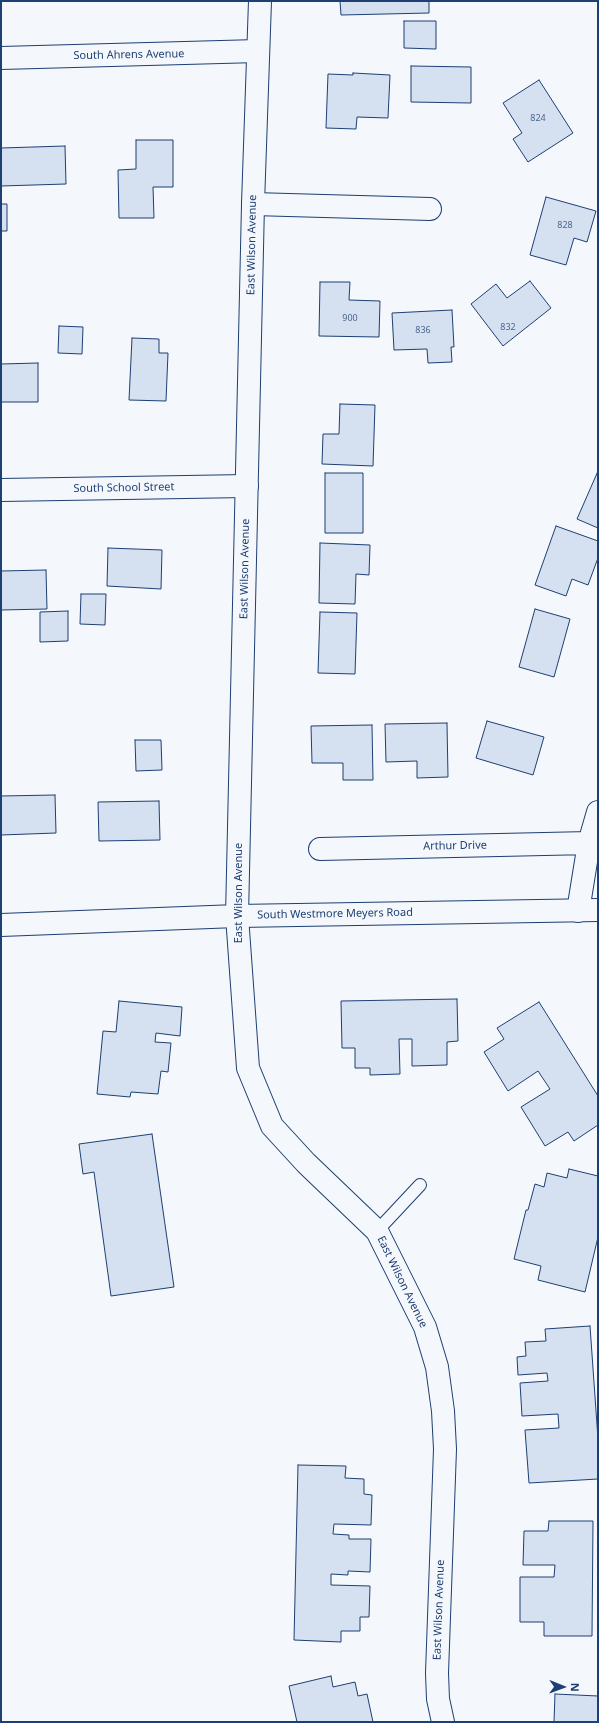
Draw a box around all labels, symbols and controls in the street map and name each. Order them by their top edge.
street label: South Ahrens Avenue [73,47,185,63]
house number: 824 [530,113,546,123]
street label: East Wilson Avenue [245,195,259,295]
house number: 828 [557,220,573,230]
house number: 900 [342,313,358,323]
house number: 832 [500,322,516,332]
house number: 836 [415,325,431,335]
street label: South School Street [73,481,175,495]
street label: East Wilson Avenue [238,519,252,619]
street label: Arthur Drive [423,839,487,853]
street label: East Wilson Avenue [232,843,246,943]
street label: South Westmore Meyers Road [257,906,413,922]
street label: East Wilson Avenue [374,1234,430,1330]
street label: East Wilson Avenue [431,1560,447,1660]
north arrow [543,1667,583,1707]
text: N [568,1683,583,1692]

